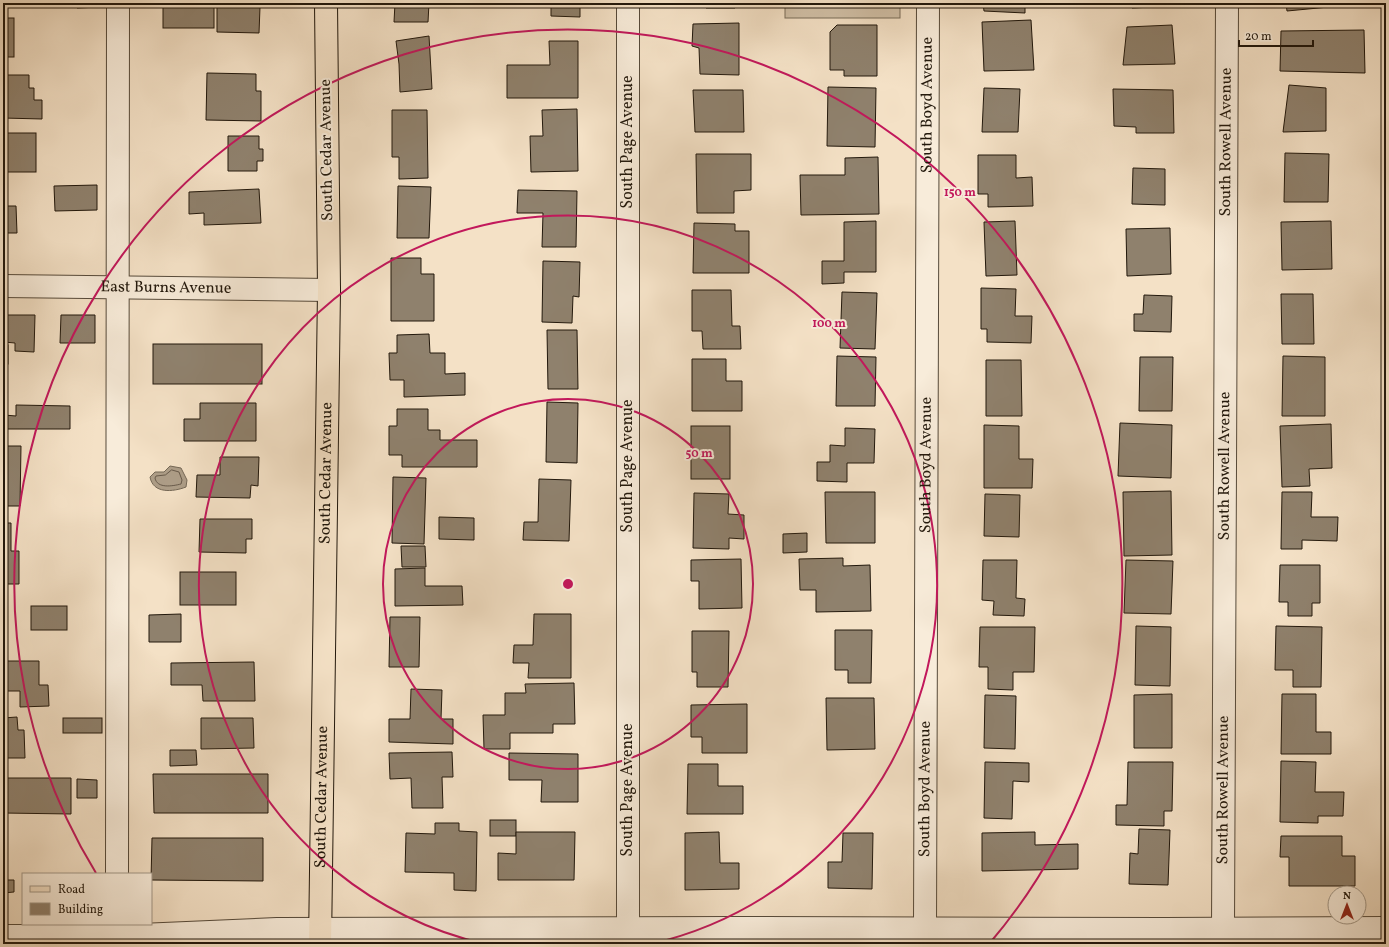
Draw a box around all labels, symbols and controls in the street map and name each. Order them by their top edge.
scale bar [1239,22,1313,48]
text: 20 m [1245,29,1272,45]
street label: South Boyd Avenue [916,37,939,173]
street label: South Rowell Avenue [1215,68,1238,216]
street label: South Page Avenue [617,75,639,209]
street label: South Cedar Avenue [315,79,339,221]
text: 150 m [944,185,976,201]
street label: East Burns Avenue [100,276,232,300]
text: 100 m [812,316,846,332]
street label: South Rowell Avenue [1214,392,1236,540]
street label: South Boyd Avenue [915,397,938,533]
street label: South Page Avenue [617,399,639,533]
street label: South Cedar Avenue [315,402,338,544]
text: 50 m [685,446,713,462]
centre of rings [561,577,575,591]
street label: South Rowell Avenue [1212,716,1235,864]
street label: South Boyd Avenue [914,721,937,857]
street label: South Page Avenue [617,723,639,857]
street label: South Cedar Avenue [310,726,334,868]
legend [22,873,152,925]
text: Road [58,882,85,898]
north arrow [1327,885,1367,925]
text: N [1343,889,1351,904]
text: Building [58,902,103,918]

